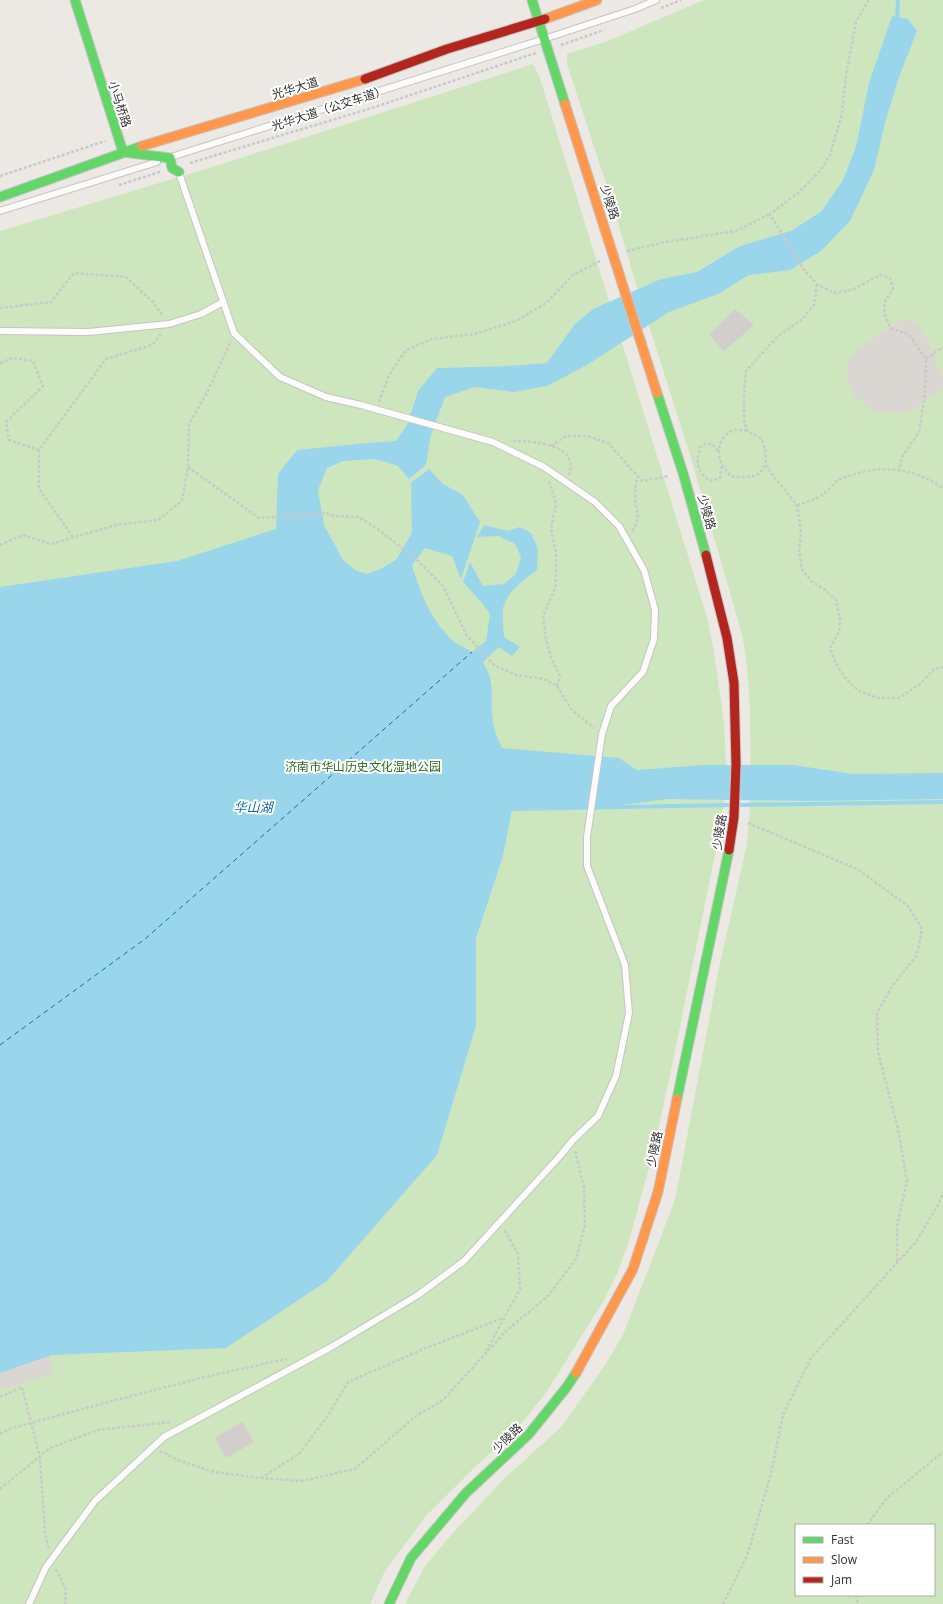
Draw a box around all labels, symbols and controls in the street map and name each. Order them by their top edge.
street label: 光华大道 [270,73,320,103]
street label: 小马桥路 [104,79,136,129]
street label: 光华大道（公交车道） [269,81,389,135]
street label: 少陵路 [596,182,624,222]
street label: 少陵路 [694,492,720,532]
park label: 济南市华山历史文化湿地公园 [285,758,441,775]
water label: 华山湖 [233,798,274,816]
street label: 少陵路 [708,813,730,851]
street label: 少陵路 [642,1130,666,1168]
street label: 少陵路 [488,1419,526,1457]
legend [795,1524,935,1596]
text: Fast [831,1531,854,1548]
text: Slow [831,1551,858,1568]
text: Jam [830,1571,852,1588]

